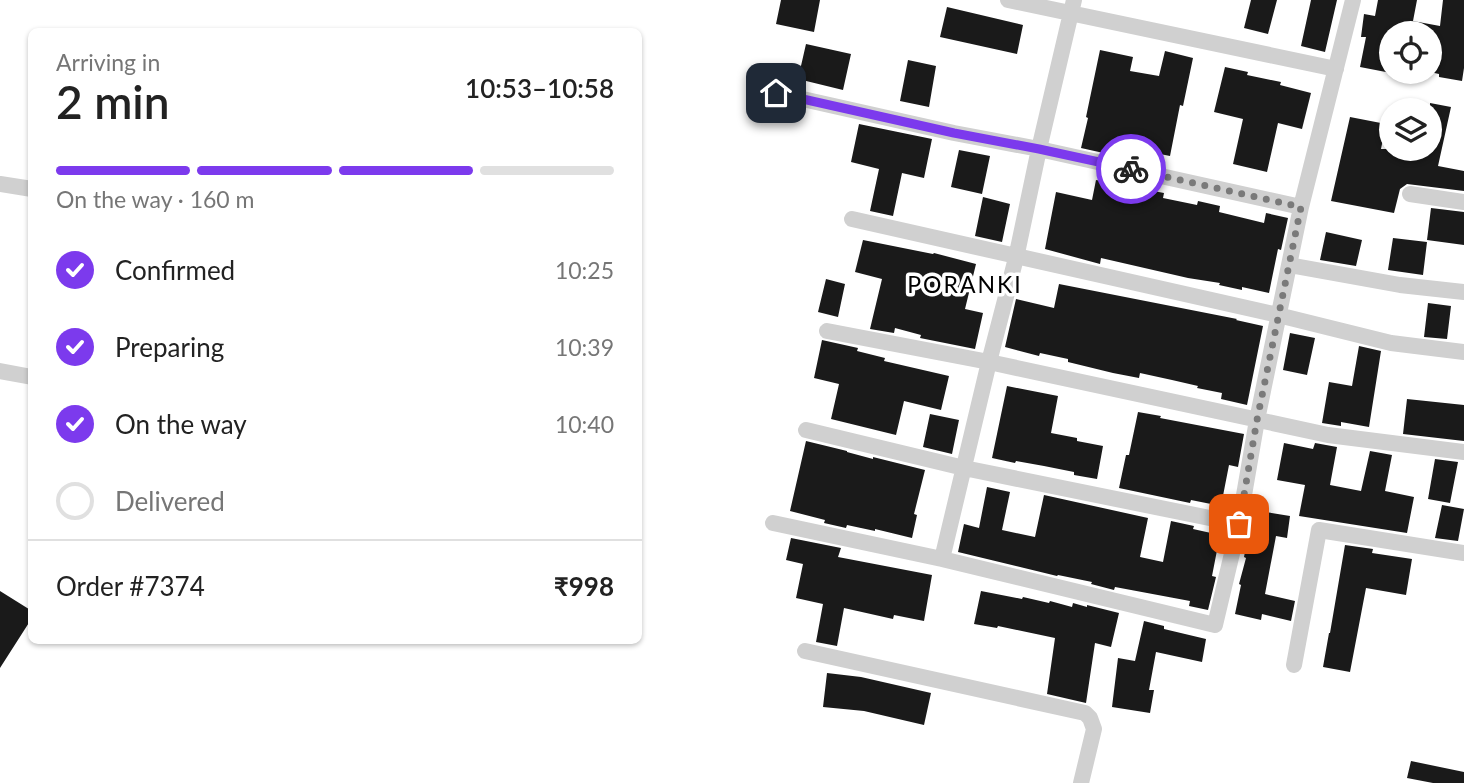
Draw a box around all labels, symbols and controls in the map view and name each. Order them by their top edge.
map controls [1379,21,1442,161]
button: locate [1379,21,1442,84]
text: Arriving in [56,48,160,76]
pin [746,63,806,123]
text: 10:53–10:58 [465,72,614,104]
text: 2 min [56,74,170,129]
icon: home [757,74,795,112]
button: layers [1379,98,1442,161]
courier [1096,134,1166,204]
icon: bike [1112,150,1150,188]
text: On the way · 160 m [56,185,255,213]
icon: check [56,251,94,289]
text: Confirmed [115,254,235,286]
text: 10:25 [555,256,614,284]
district label: PORANKI [907,270,1023,298]
icon: check [56,328,94,366]
text: Preparing [115,331,224,363]
text: 10:39 [555,333,614,361]
icon: check [56,405,94,443]
text: On the way [115,408,247,440]
text: 10:40 [555,410,614,438]
text: Delivered [115,485,225,517]
pin [1209,494,1269,554]
icon: bag [1220,505,1258,543]
text: Order #7374 [56,570,205,602]
text: ₹998 [554,570,614,602]

